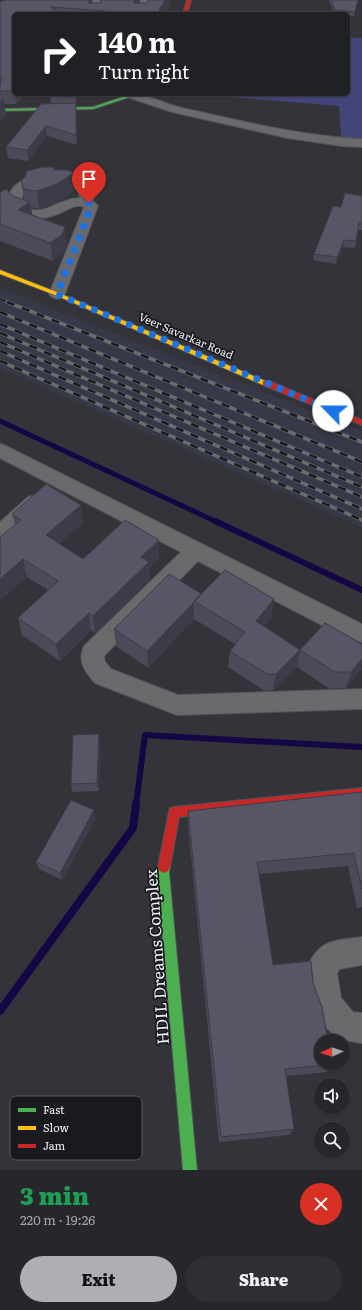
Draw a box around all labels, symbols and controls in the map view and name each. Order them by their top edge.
text: 140 m [98,20,176,62]
icon: right [32,28,84,80]
text: Turn right [98,58,189,85]
pin [72,162,106,203]
icon: arrive [78,168,100,190]
street label: Veer Savarkar Road [137,308,236,362]
position arrow [312,390,354,432]
street label: HDIL Dreams Complex [138,868,174,1046]
north arrow [314,1034,350,1070]
map controls [314,1034,350,1158]
button: sound [314,1078,350,1114]
legend [10,1096,142,1160]
text: Fast [43,1101,65,1117]
text: Slow [43,1119,69,1135]
button: search [314,1122,350,1158]
text: Jam [43,1137,66,1153]
text: 3 min [20,1177,89,1212]
button: close [300,1183,342,1225]
text: 220 m · 19:26 [20,1210,95,1229]
button: Exit [20,1256,177,1302]
button: Share [185,1256,342,1302]

